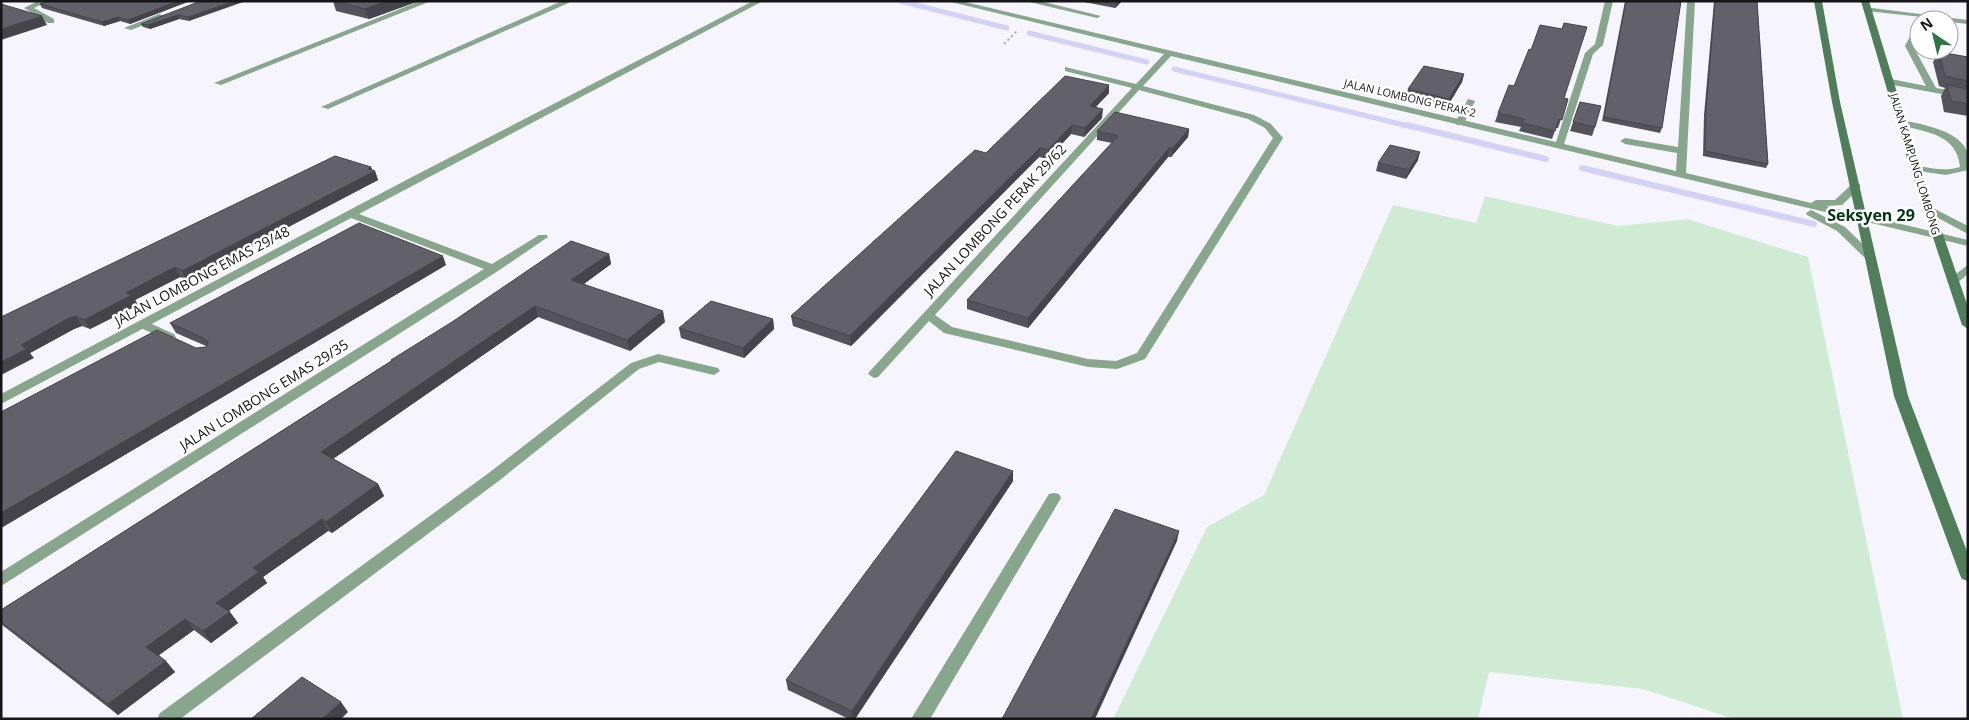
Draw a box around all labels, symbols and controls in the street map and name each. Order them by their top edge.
north arrow [1909,10,1959,60]
text: N [1916,13,1936,35]
street label: JALAN LOMBONG PERAK 2 [1342,75,1478,120]
street label: JALAN KAMPUNG LOMBONG [1886,90,1944,236]
street label: JALAN LOMBONG PERAK 29/62 [918,140,1070,301]
district label: Seksyen 29 [1827,204,1915,226]
street label: JALAN LOMBONG EMAS 29/48 [109,221,293,331]
street label: JALAN LOMBONG EMAS 29/35 [174,335,352,456]

